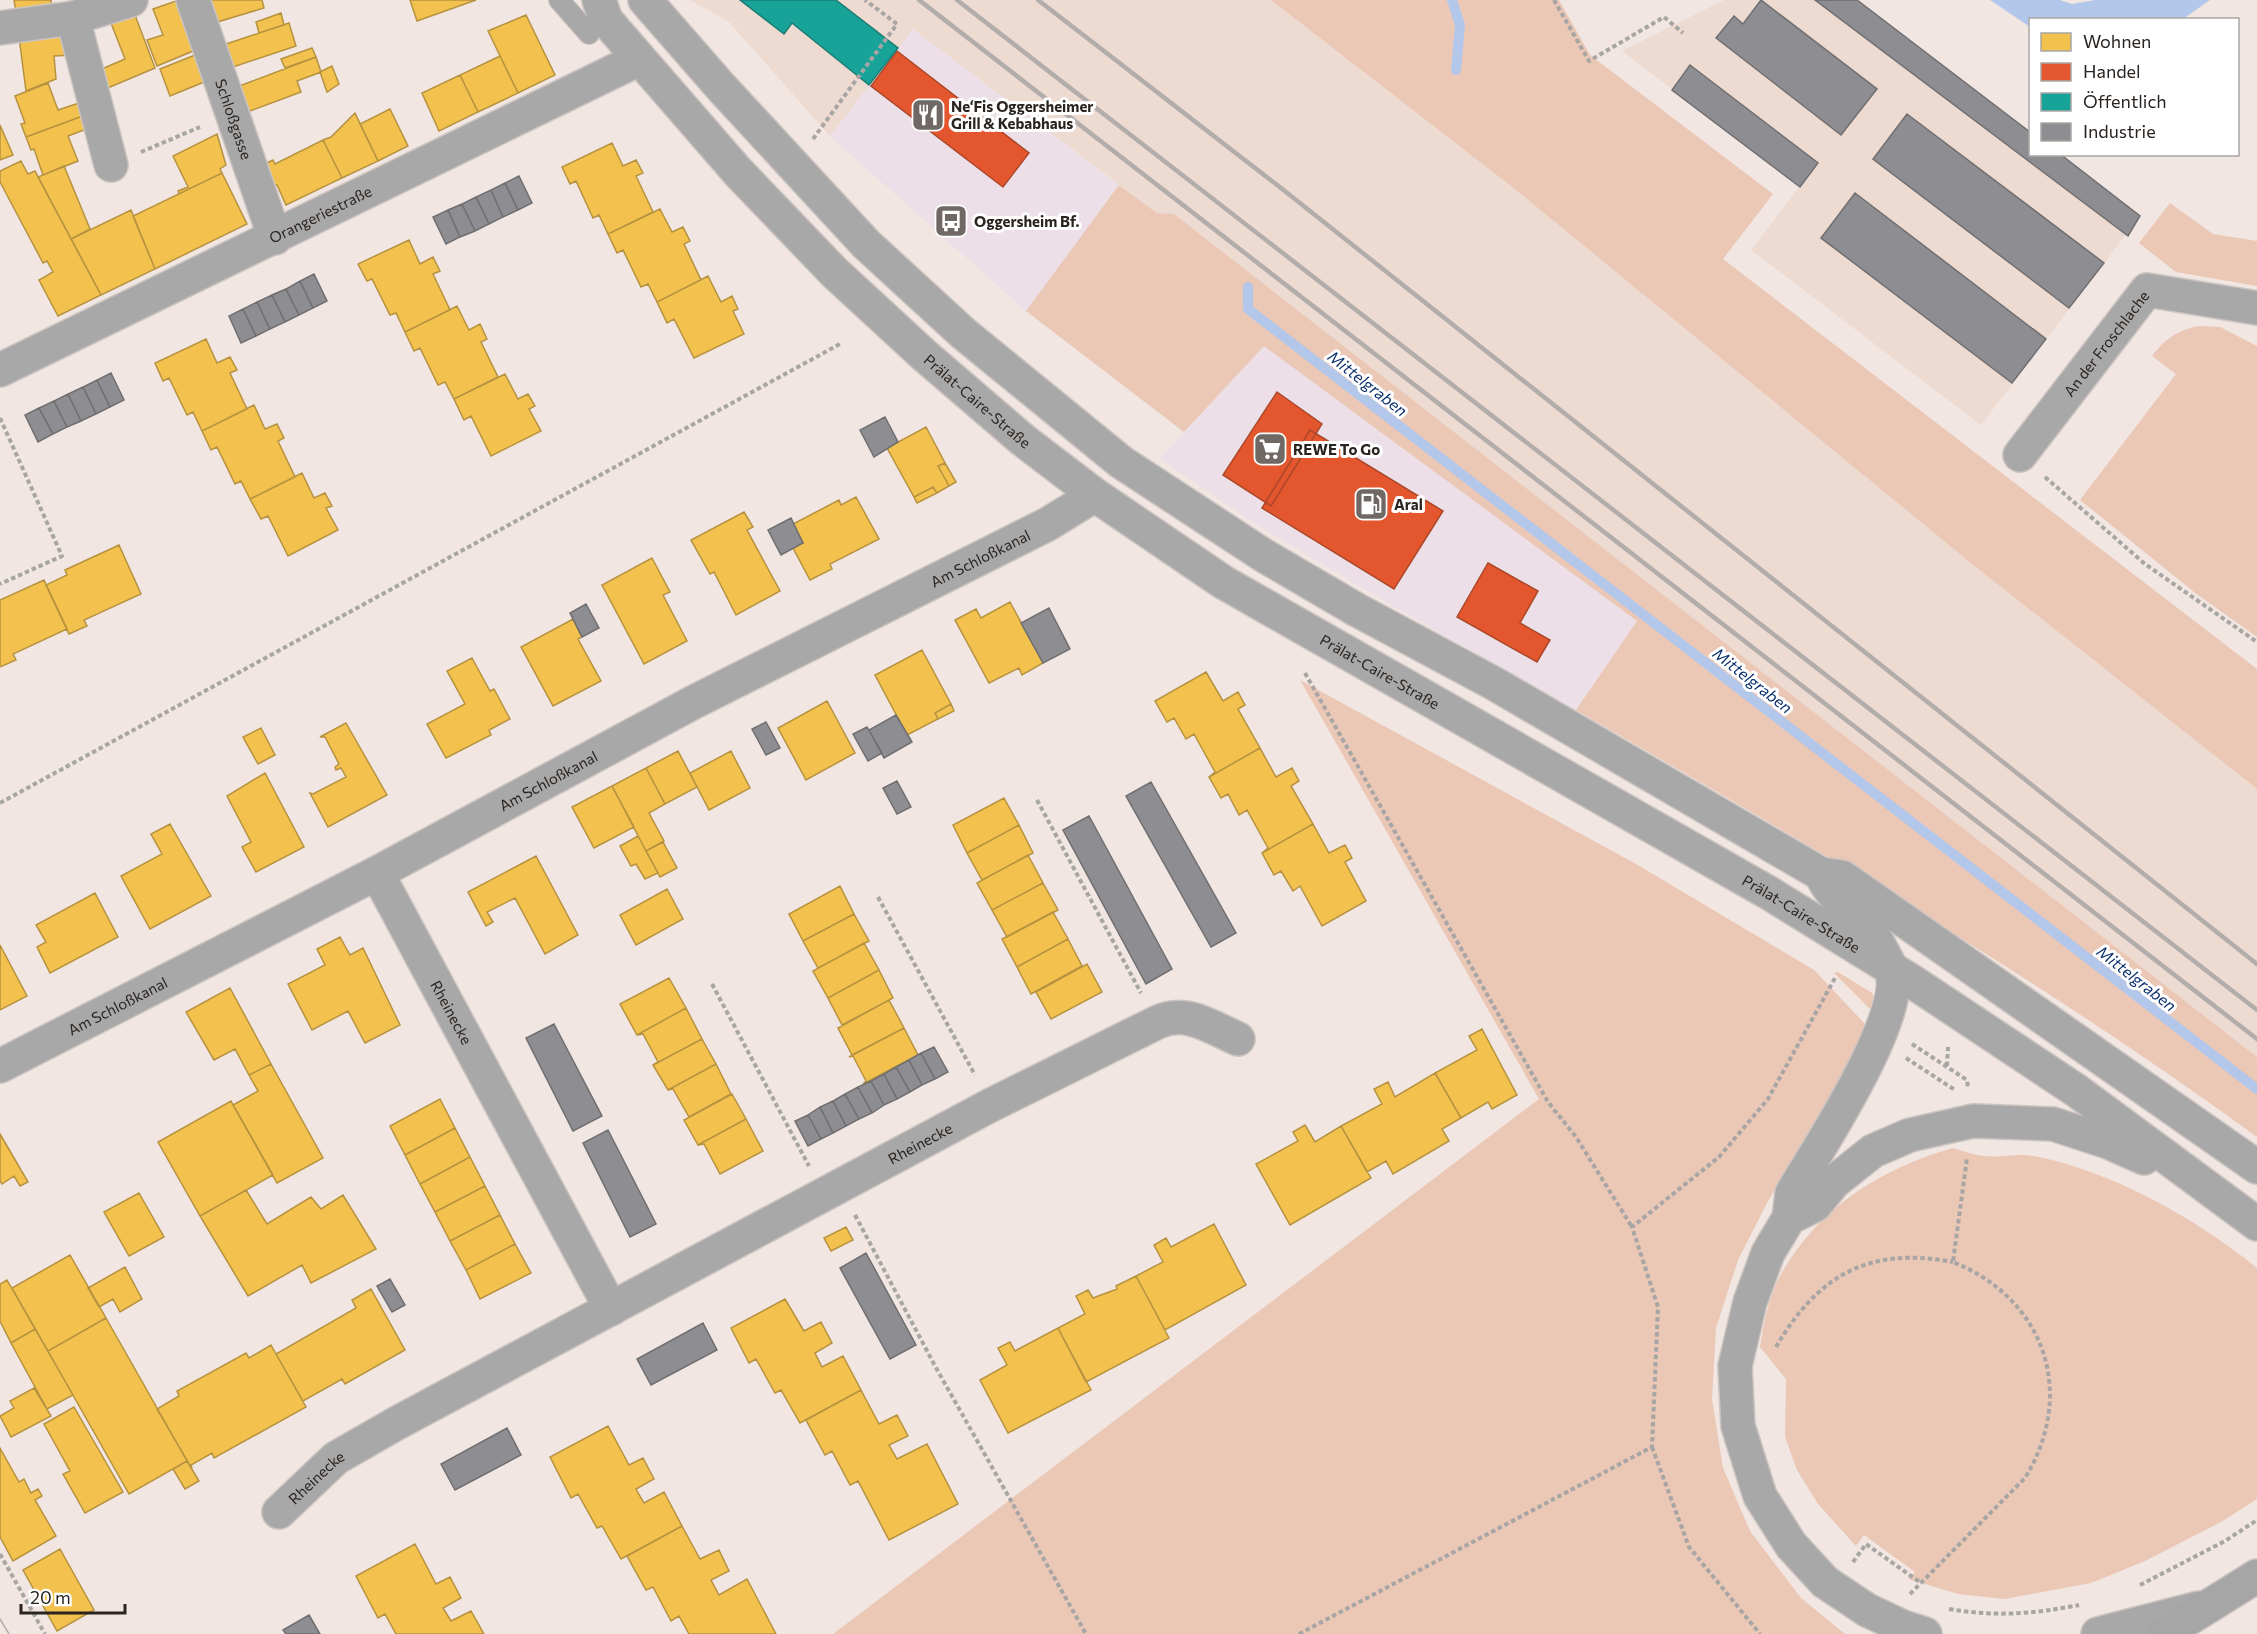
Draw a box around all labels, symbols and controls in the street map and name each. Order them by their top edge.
legend [2029,18,2239,156]
text: Wohnen [2083,30,2151,52]
text: Handel [2083,60,2141,82]
street label: Schloßgasse [212,76,256,162]
text: Öffentlich [2083,90,2167,112]
restaurant icon: Ne‘Fis Oggersheimer Grill & Kebabhaus [910,97,946,133]
place label: Ne‘Fis Oggersheimer Grill & Kebabhaus [951,97,1093,132]
text: Industrie [2083,120,2156,142]
street label: Orangeriestraße [266,182,374,247]
bus stop icon: Oggersheim Bf. [933,203,969,239]
place label: Oggersheim Bf. [974,212,1079,230]
street label: An der Froschlache [2060,287,2152,400]
water label: Mittelgraben [1325,346,1411,420]
street label: Prälat-Caire-Straße [920,350,1034,452]
supermarket icon: REWE To Go [1252,431,1288,467]
place label: REWE To Go [1293,440,1380,458]
fuel station icon: Aral [1353,486,1389,522]
place label: Aral [1394,495,1423,513]
street label: Am Schloßkanal [927,526,1033,591]
street label: Prälat-Caire-Straße [1317,630,1443,713]
water label: Mittelgraben [1710,643,1796,717]
street label: Am Schloßkanal [496,747,600,815]
street label: Prälat-Caire-Straße [1739,871,1864,956]
water label: Mittelgraben [2094,941,2180,1015]
street label: Am Schloßkanal [65,973,170,1039]
street label: Rheinecke [427,977,476,1047]
street label: Rheinecke [885,1119,955,1168]
street label: Rheinecke [284,1446,347,1508]
scale bar [21,1577,124,1615]
text: 20 m [30,1586,71,1608]

